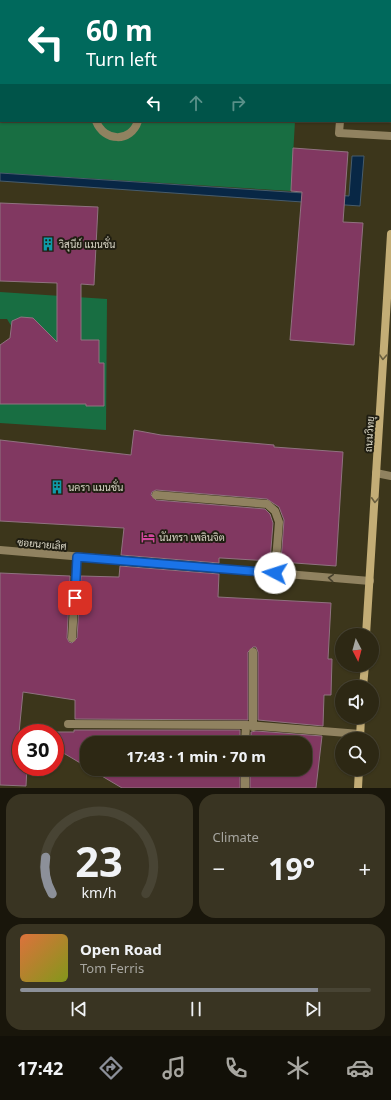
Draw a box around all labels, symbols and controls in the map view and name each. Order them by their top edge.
text: 60 m [86,11,153,49]
icon: left [20,16,72,68]
text: Turn left [86,47,157,71]
icon: left [143,92,165,114]
icon: ahead [185,92,207,114]
icon: right [227,92,249,114]
building icon: วิสุนีย์ แมนชั่น [40,236,56,252]
place label: วิสุนีย์ แมนชั่น [58,236,115,252]
one-way arrow [379,354,388,360]
street label: ถนนวิทยุ [361,416,378,452]
building icon: นครา แมนชั่น [49,479,65,495]
place label: นครา แมนชั่น [68,479,123,494]
one-way arrow [370,497,379,503]
hotel icon: นันทรา เพลินจิต [140,529,156,545]
place label: นันทรา เพลินจิต [159,530,225,544]
street label: ซอยนายเลิศ [17,535,67,553]
position arrow [254,552,296,594]
one-way arrow [328,573,334,582]
pin [58,581,92,615]
icon: arrive [64,587,86,609]
north arrow [335,628,379,672]
map controls [335,628,379,776]
button: sound [335,680,379,724]
speed limit sign: 30 [12,724,64,776]
button: search [335,732,379,776]
text: 17:43 · 1 min · 70 m [126,746,266,766]
text: Climate [213,828,259,846]
text: 23 [75,833,123,889]
text: 19° [268,848,315,889]
text: − [213,853,225,883]
text: + [358,853,371,883]
text: km/h [82,883,117,902]
text: Open Road [80,939,162,959]
text: Tom Ferris [80,959,144,977]
icon: previous [68,998,90,1020]
icon: pause [185,998,207,1020]
icon: next [302,998,324,1020]
icon: directions [97,1054,125,1082]
icon: music [160,1054,188,1082]
icon: phone [222,1054,250,1082]
icon: climate [284,1054,312,1082]
icon: car [346,1054,374,1082]
text: 17:42 [17,1056,63,1080]

